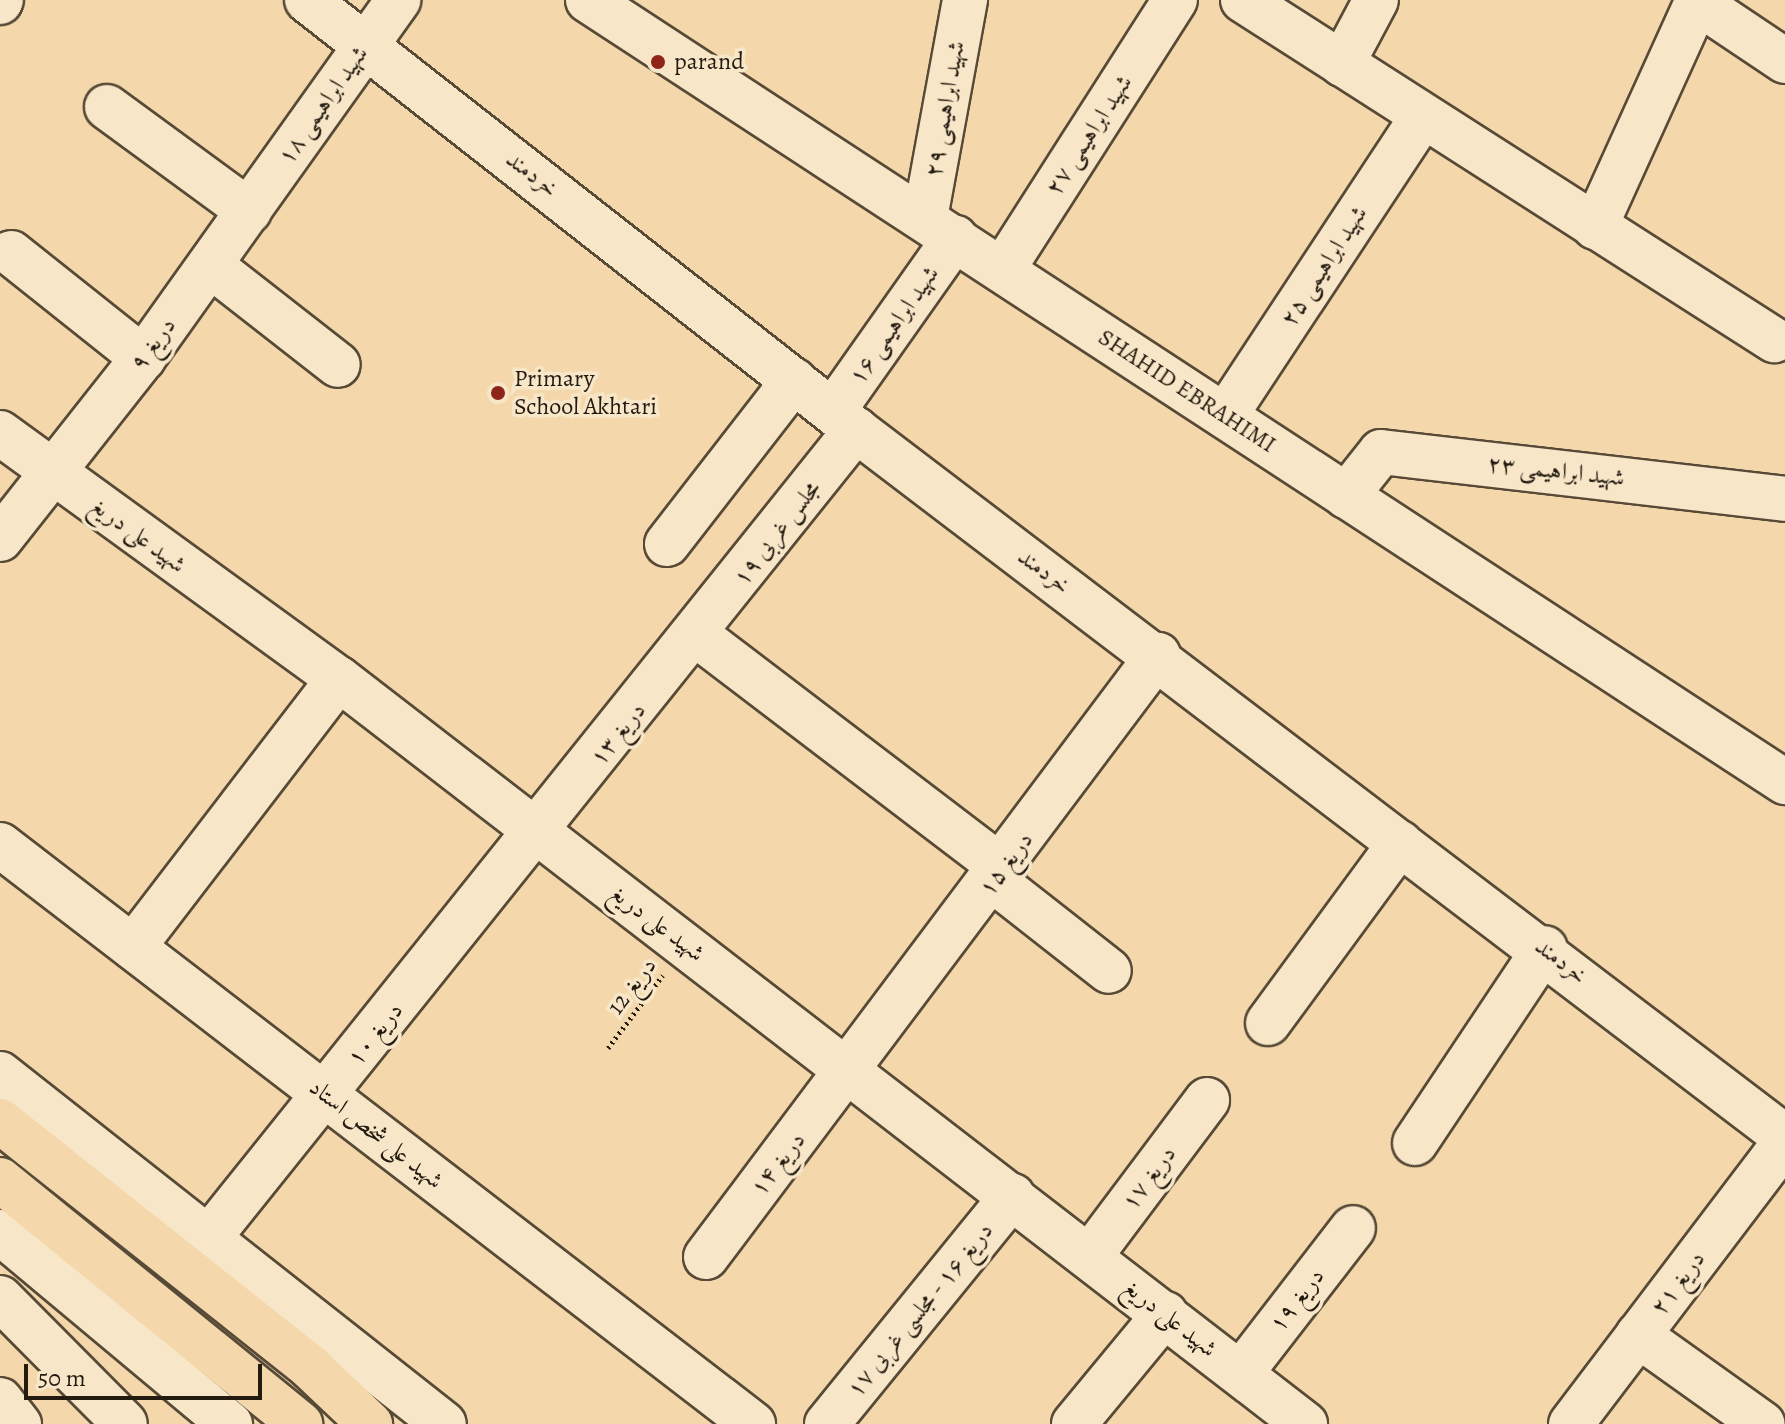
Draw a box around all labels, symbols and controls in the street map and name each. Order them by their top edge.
street label: شهید ابراهیمی ۲۹ [919,39,971,179]
street label: شهید ابراهیمی ۱۸ [272,40,374,170]
place label: parand [674,48,744,76]
marker: parand [649,53,667,71]
street label: شهید ابراهیمی ۲۷ [1039,69,1139,201]
street label: خردمند [500,145,564,203]
street label: شهید ابراهیمی ۲۵ [1274,200,1374,332]
street label: شهید ابراهیمی ۱۶ [843,260,945,390]
street label: دریغ ۹ [124,312,182,376]
street label: SHAHID EBRAHIMI [1093,323,1281,459]
place label: Primary School Akhtari [514,365,657,421]
marker: Primary School Akhtari [489,384,507,402]
street label: شهید ابراهیمی ۲۳ [1486,449,1626,493]
street label: مجلس غربی ۱۹ [727,475,827,591]
street label: شهید علی دریغ [85,491,191,579]
street label: خردمند [1012,542,1076,600]
street label: دریغ ۱۳ [584,697,652,771]
street label: دریغ ۱۵ [973,826,1039,902]
street label: شهید علی دریغ [604,878,710,968]
street label: خردمند [1529,932,1593,990]
street label: دریغ 12 [601,952,663,1020]
street label: دریغ ۱۰ [341,997,409,1071]
street label: شهید علی شخص استاد [303,1073,449,1195]
street label: دریغ ۱۴ [744,1127,812,1201]
street label: دریغ ۱۷ [1116,1140,1182,1216]
street label: دریغ ۱۶ - مجلسی غربی ۱۷ [840,1217,1000,1403]
street label: دریغ ۲۱ [1645,1245,1711,1321]
street label: دریغ ۱۹ [1263,1263,1331,1337]
street label: شهید علی دریغ [1117,1272,1223,1364]
scale bar [28,1348,266,1398]
text: 50 m [38,1362,86,1394]

